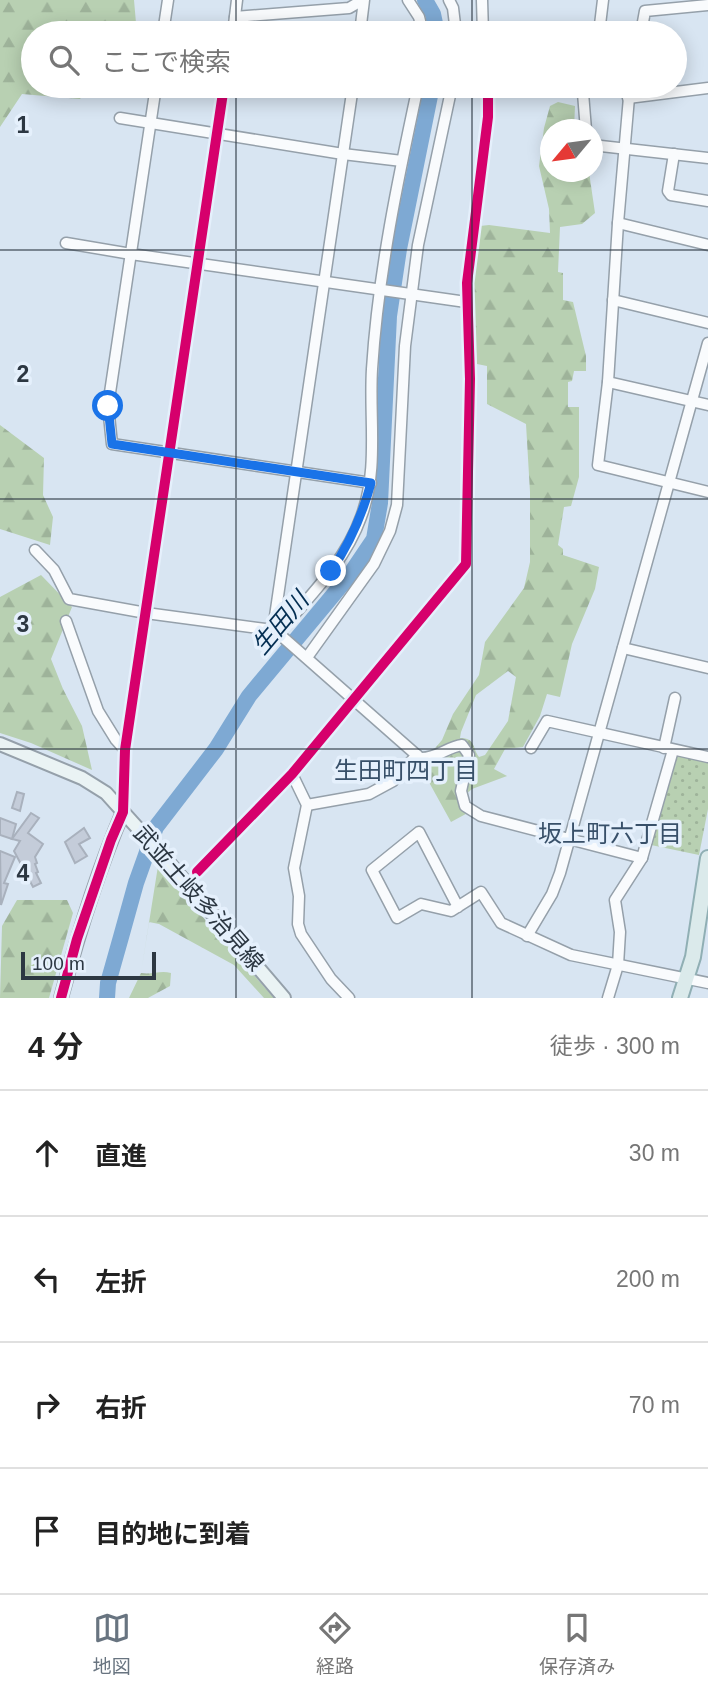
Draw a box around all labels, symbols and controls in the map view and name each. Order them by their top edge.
search box [21,21,687,98]
icon: search [45,41,83,79]
text: ここで検索 [101,47,231,77]
text: 1 [17,112,30,138]
north arrow [540,119,603,182]
text: 2 [17,361,29,387]
route start [92,390,123,421]
route end [315,555,346,586]
water label: 生田川 [247,584,315,659]
text: 3 [17,611,29,637]
district label: 生田町四丁目 [334,757,478,784]
street label: 武並土岐多治見線 [129,820,269,976]
district label: 坂上町六丁目 [538,820,682,847]
text: 4 [17,860,30,886]
scale bar [21,949,156,981]
text: 100 m [32,953,85,974]
text: 4 分 [28,1030,83,1063]
text: 徒歩 · 300 m [550,1033,680,1059]
icon: ahead [28,1134,66,1172]
text: 30 m [629,1140,680,1166]
text: 直進 [95,1141,147,1171]
icon: left [28,1260,66,1298]
text: 200 m [616,1266,680,1292]
text: 左折 [95,1267,147,1297]
icon: right [28,1386,66,1424]
text: 70 m [629,1392,680,1418]
text: 右折 [95,1393,147,1423]
icon: arrive [28,1512,66,1550]
text: 目的地に到着 [95,1519,251,1549]
tab: 地図 [93,1609,131,1678]
tab: 経路 [316,1609,354,1678]
tab: 保存済み [539,1609,615,1678]

